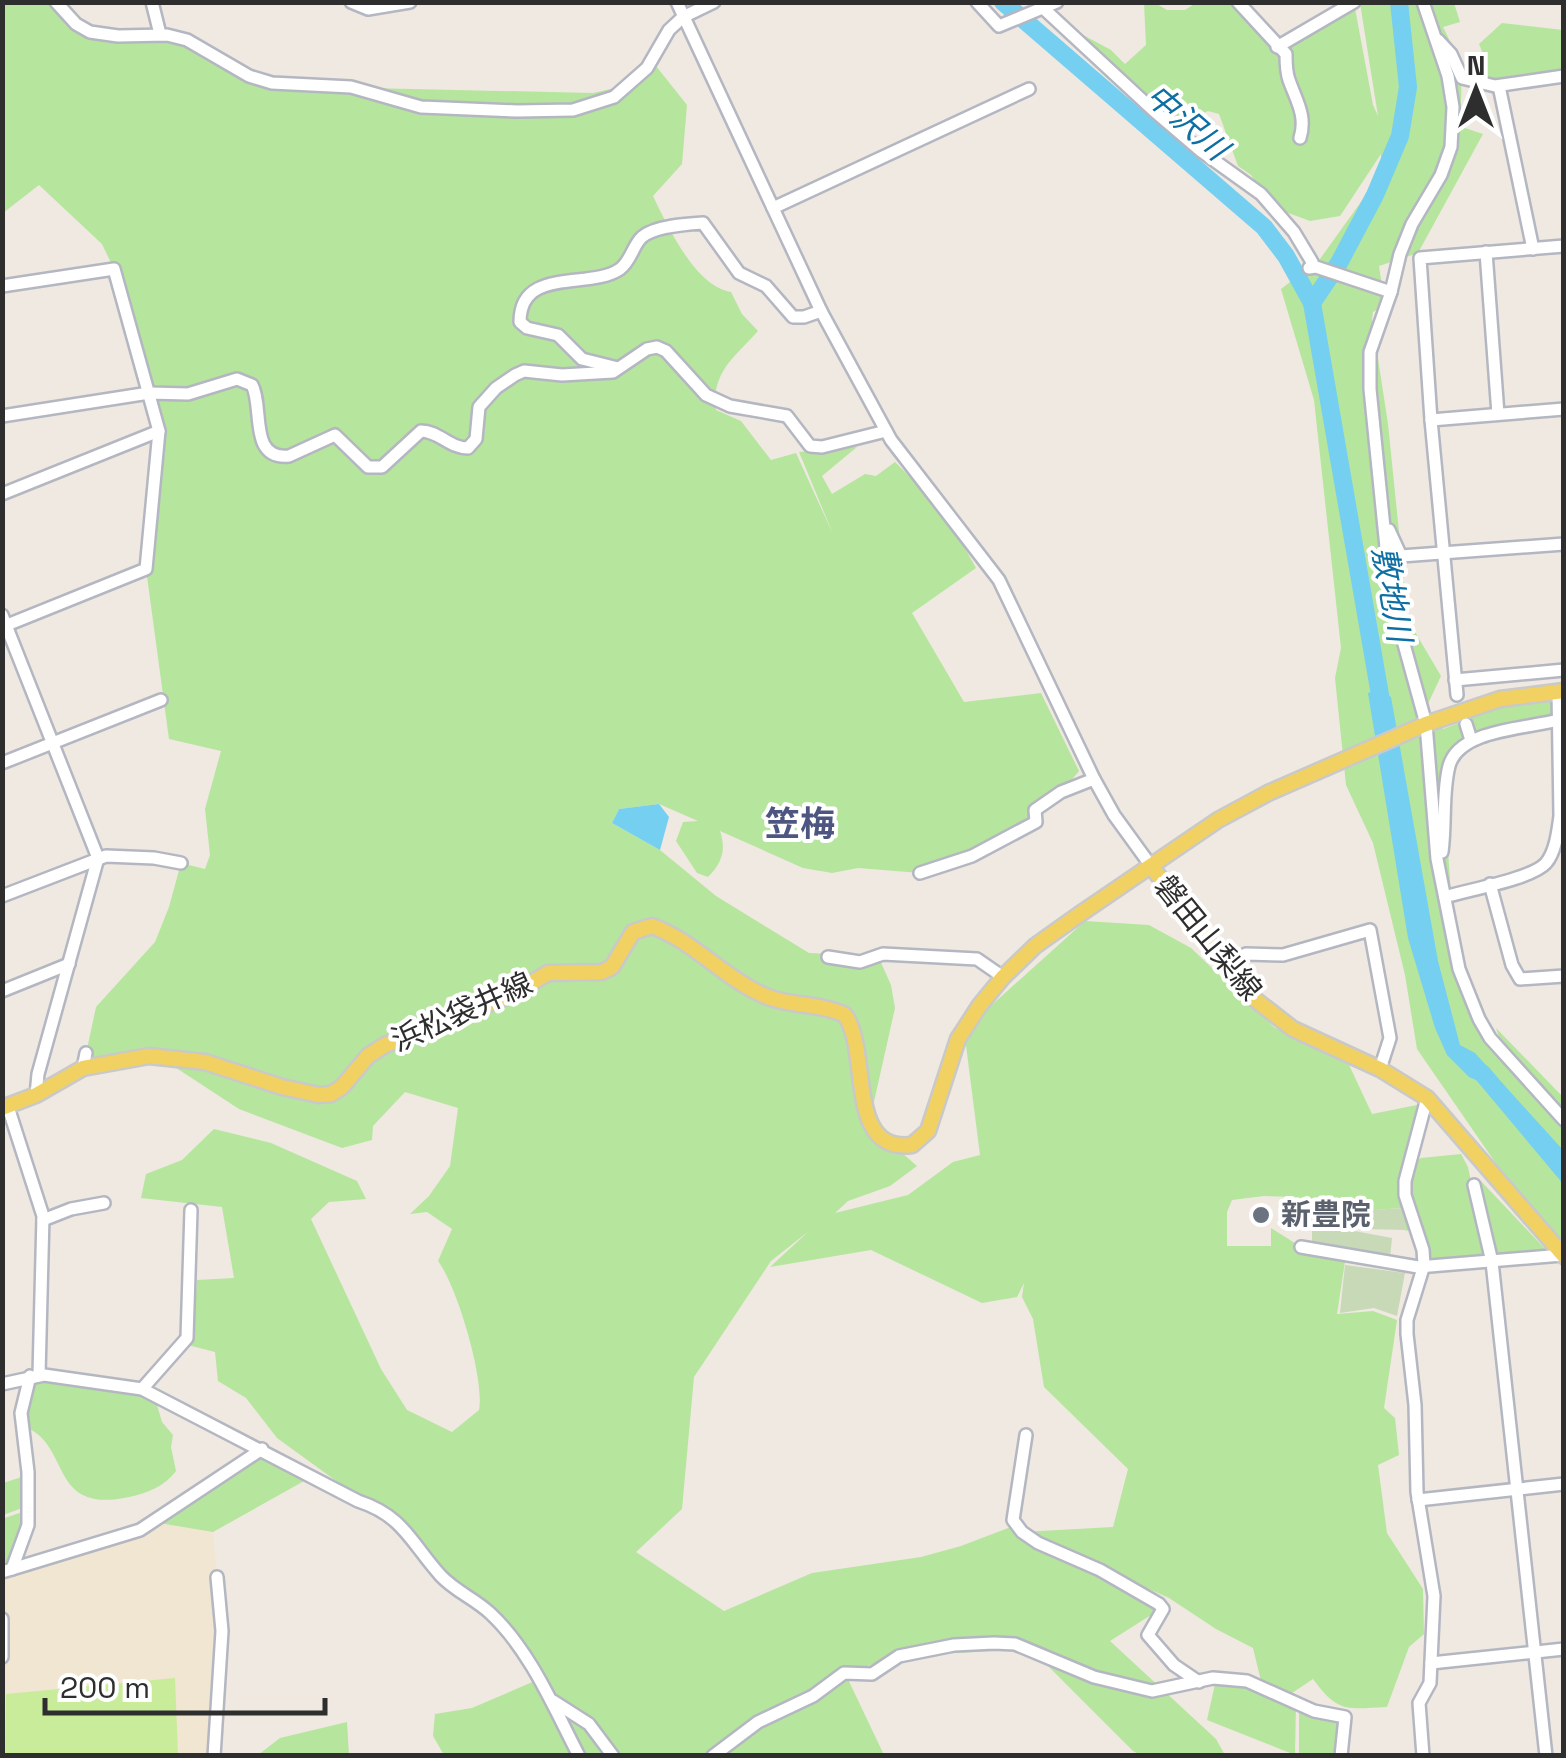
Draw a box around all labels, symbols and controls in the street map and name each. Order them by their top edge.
north arrow [1426,40,1526,140]
text: N [1467,47,1485,83]
water label: 中沢川 [1138,75,1239,171]
water label: 敷地川 [1364,543,1421,648]
district label: 笠梅 [765,802,835,846]
street label: 磐田山梨線 [1146,867,1271,1008]
street label: 浜松袋井線 [385,963,538,1060]
place label: 新豊院 [1281,1195,1371,1234]
marker: 新豊院 [1250,1204,1272,1226]
scale bar [45,1653,325,1715]
text: 200 m [60,1668,150,1707]

